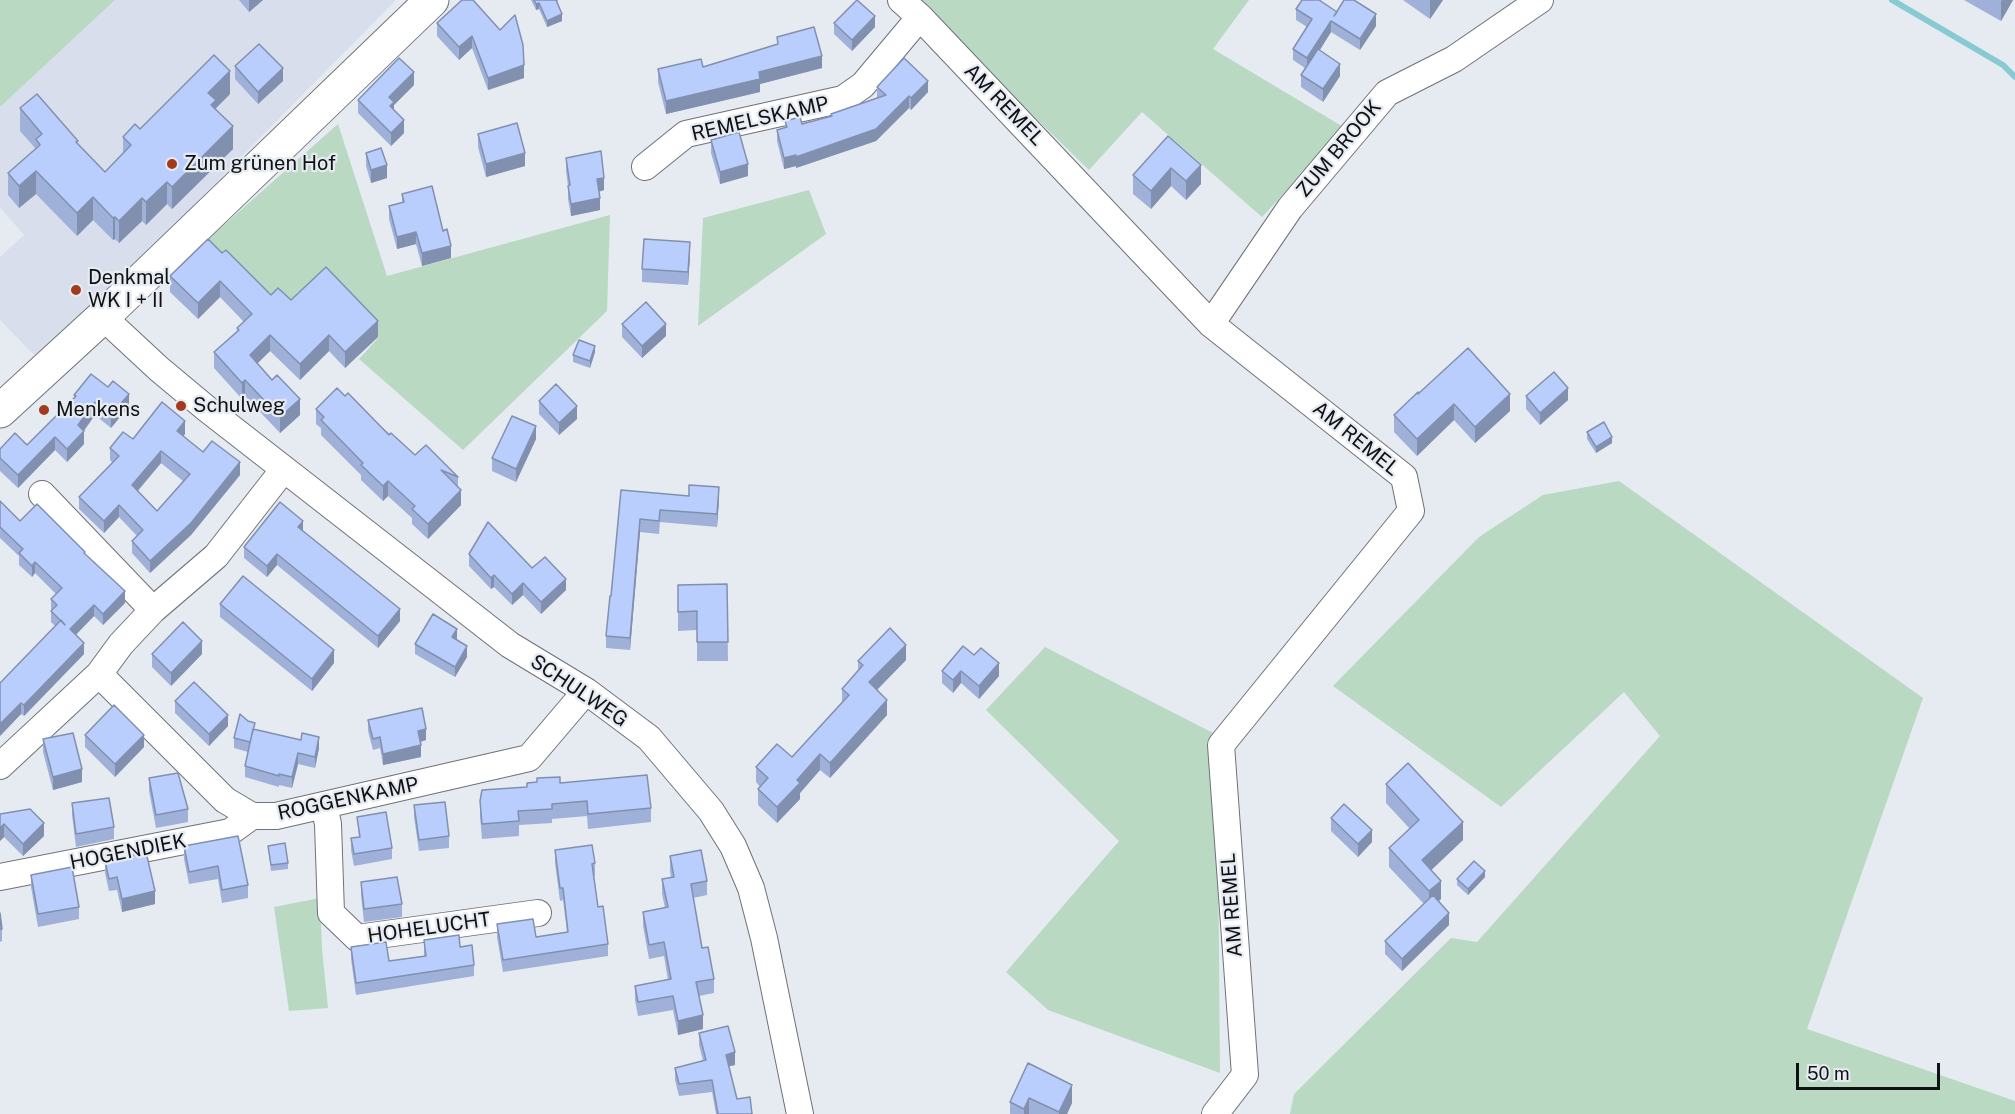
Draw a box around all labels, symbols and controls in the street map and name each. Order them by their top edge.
street label: AM REMEL [959,59,1049,151]
street label: REMELSKAMP [689,92,831,146]
street label: ZUM BROOK [1292,96,1386,202]
place label: Zum grünen Hof [184,152,336,176]
marker: Zum grünen Hof [165,157,179,171]
place label: Denkmal WK I + II [88,266,170,313]
marker: Denkmal WK I + II [69,283,83,297]
place label: Schulweg [193,394,285,418]
street label: AM REMEL [1308,397,1404,481]
place label: Menkens [56,398,140,422]
marker: Schulweg [174,399,188,413]
marker: Menkens [37,403,51,417]
street label: SCHULWEG [526,650,632,732]
street label: ROGGENKAMP [275,772,421,826]
street label: HOGENDIEK [68,829,188,875]
street label: AM REMEL [1216,852,1248,958]
street label: HOHELUCHT [366,907,492,949]
scale bar [1799,1051,1943,1089]
text: 50 m [1807,1063,1850,1084]

